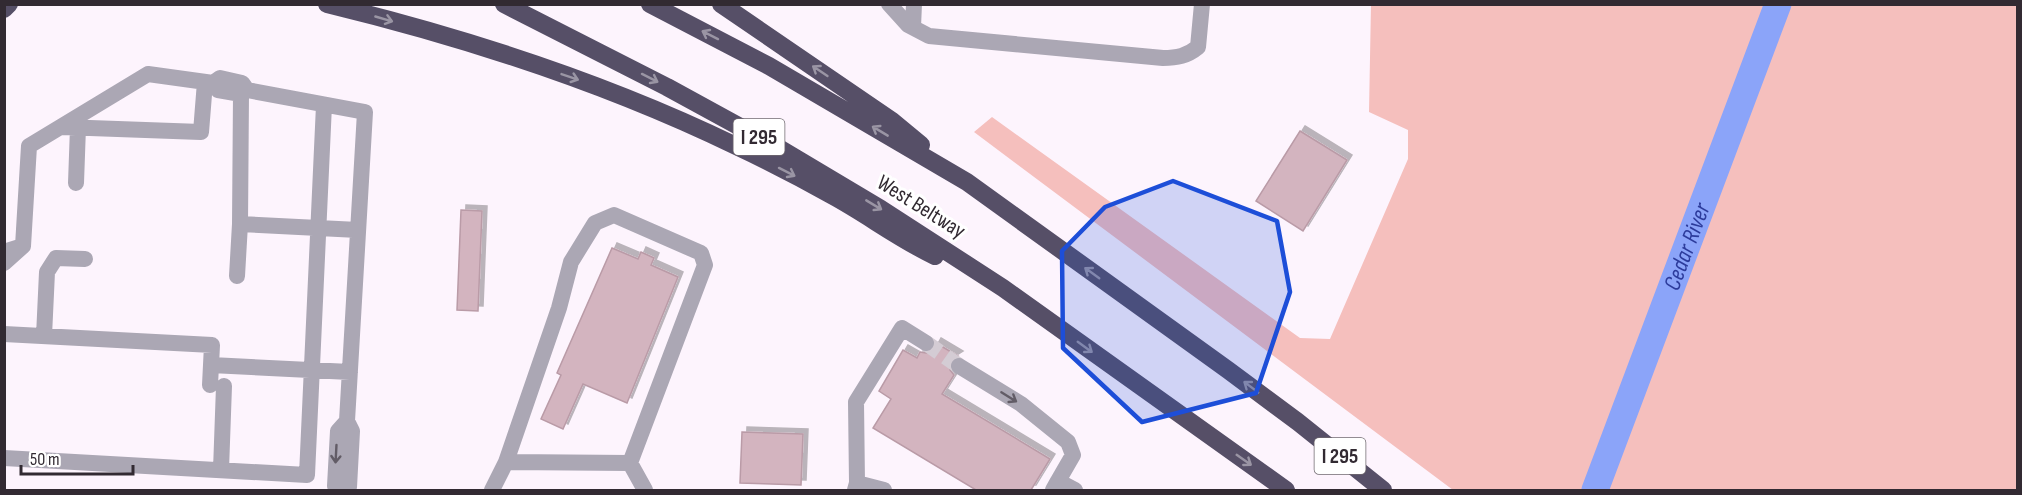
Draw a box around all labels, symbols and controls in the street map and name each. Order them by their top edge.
one-way arrow [374,14,393,25]
one-way arrow [702,29,720,41]
one-way arrow [812,65,828,77]
one-way arrow [641,72,658,84]
one-way arrow [560,73,579,84]
road number: I 295 [734,119,784,155]
one-way arrow [872,125,889,137]
one-way arrow [777,167,795,178]
street label: West Beltway [872,169,971,245]
water label: Cedar River [1657,198,1717,294]
one-way arrow [865,200,882,212]
one-way arrow [1085,267,1101,279]
one-way arrow [1077,341,1093,353]
one-way arrow [1243,380,1259,393]
one-way arrow [1000,391,1017,403]
scale bar [21,438,134,476]
road number: I 295 [1314,438,1366,474]
one-way arrow [331,444,342,464]
text: 50 m [30,449,60,470]
one-way arrow [1235,454,1251,466]

